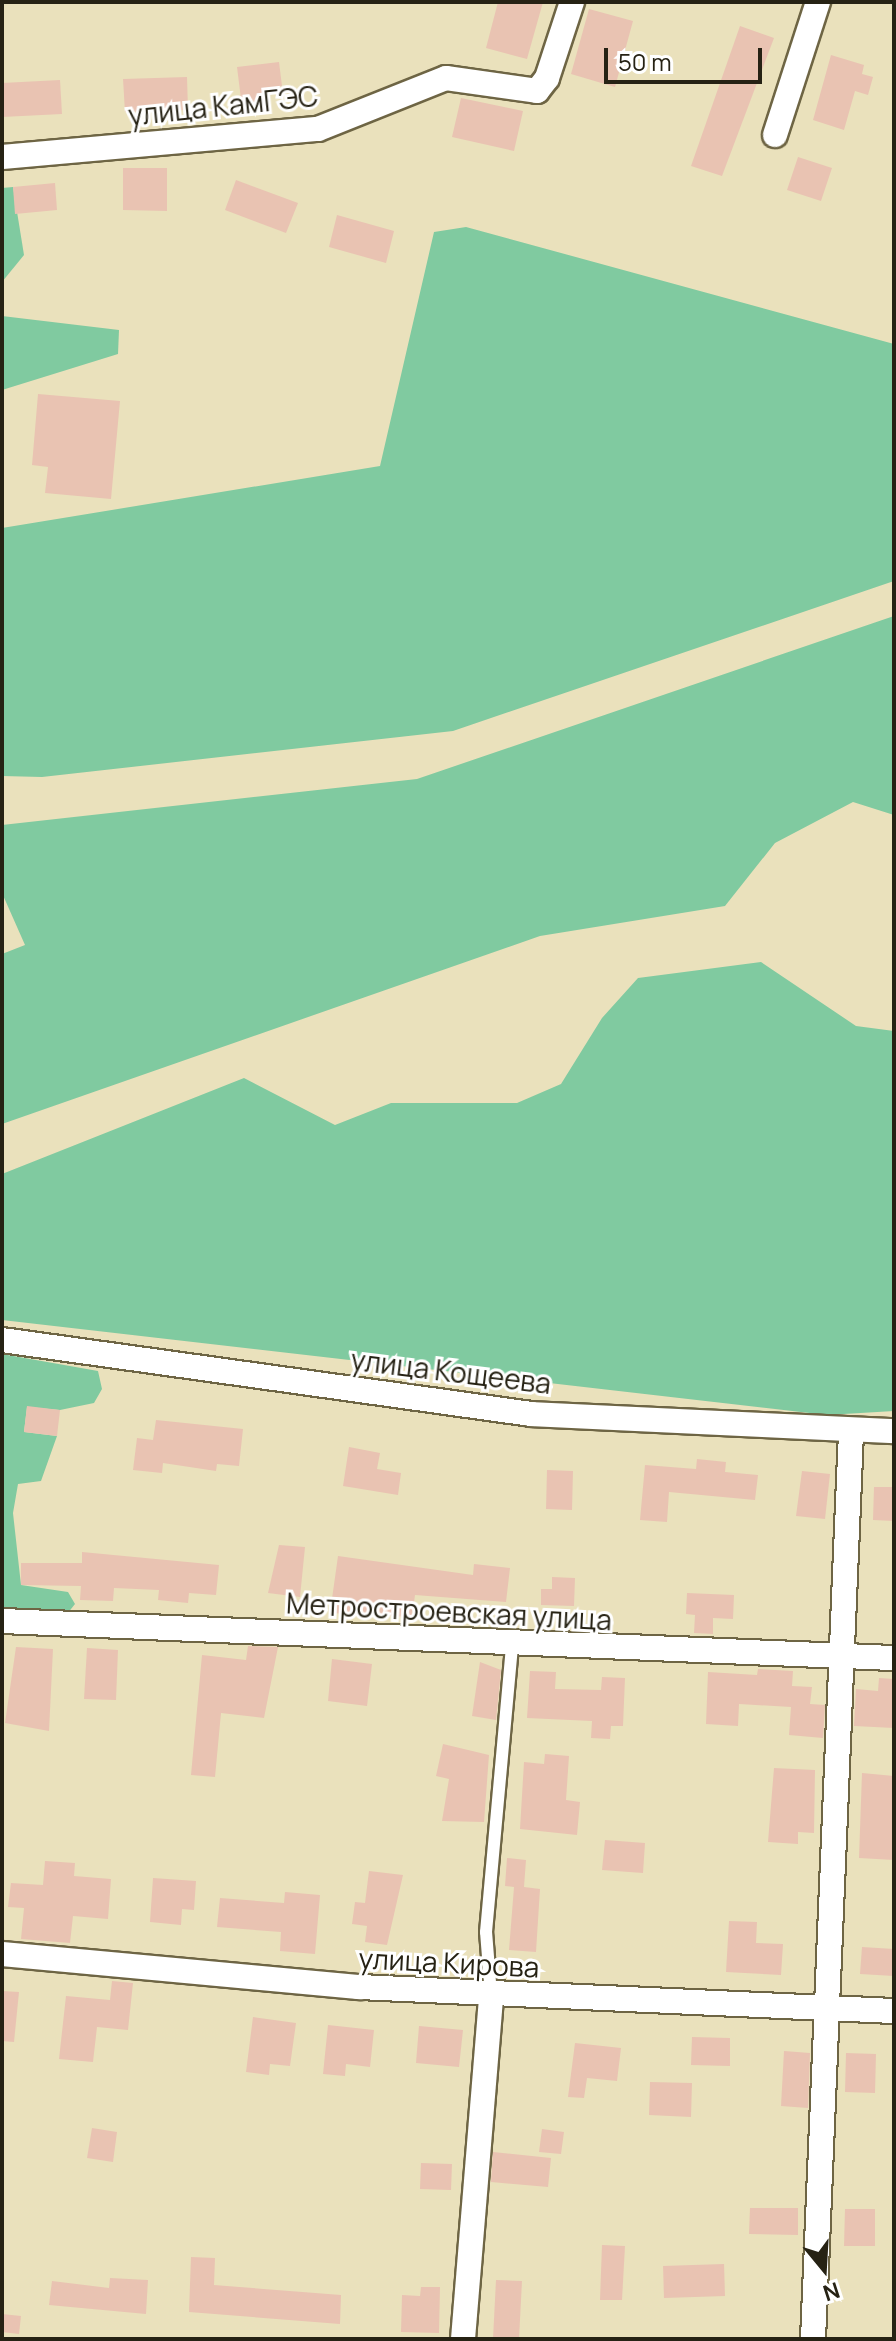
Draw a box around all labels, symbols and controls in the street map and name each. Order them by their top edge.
scale bar [608,32,766,82]
text: 50 m [618,45,672,78]
street label: улица КамГЭС [126,78,320,132]
street label: улица Кощеева [349,1342,553,1400]
street label: Метростроевская улица [285,1586,613,1636]
street label: улица Кирова [358,1940,540,1984]
north arrow [784,2229,864,2309]
text: N [819,2275,844,2309]

